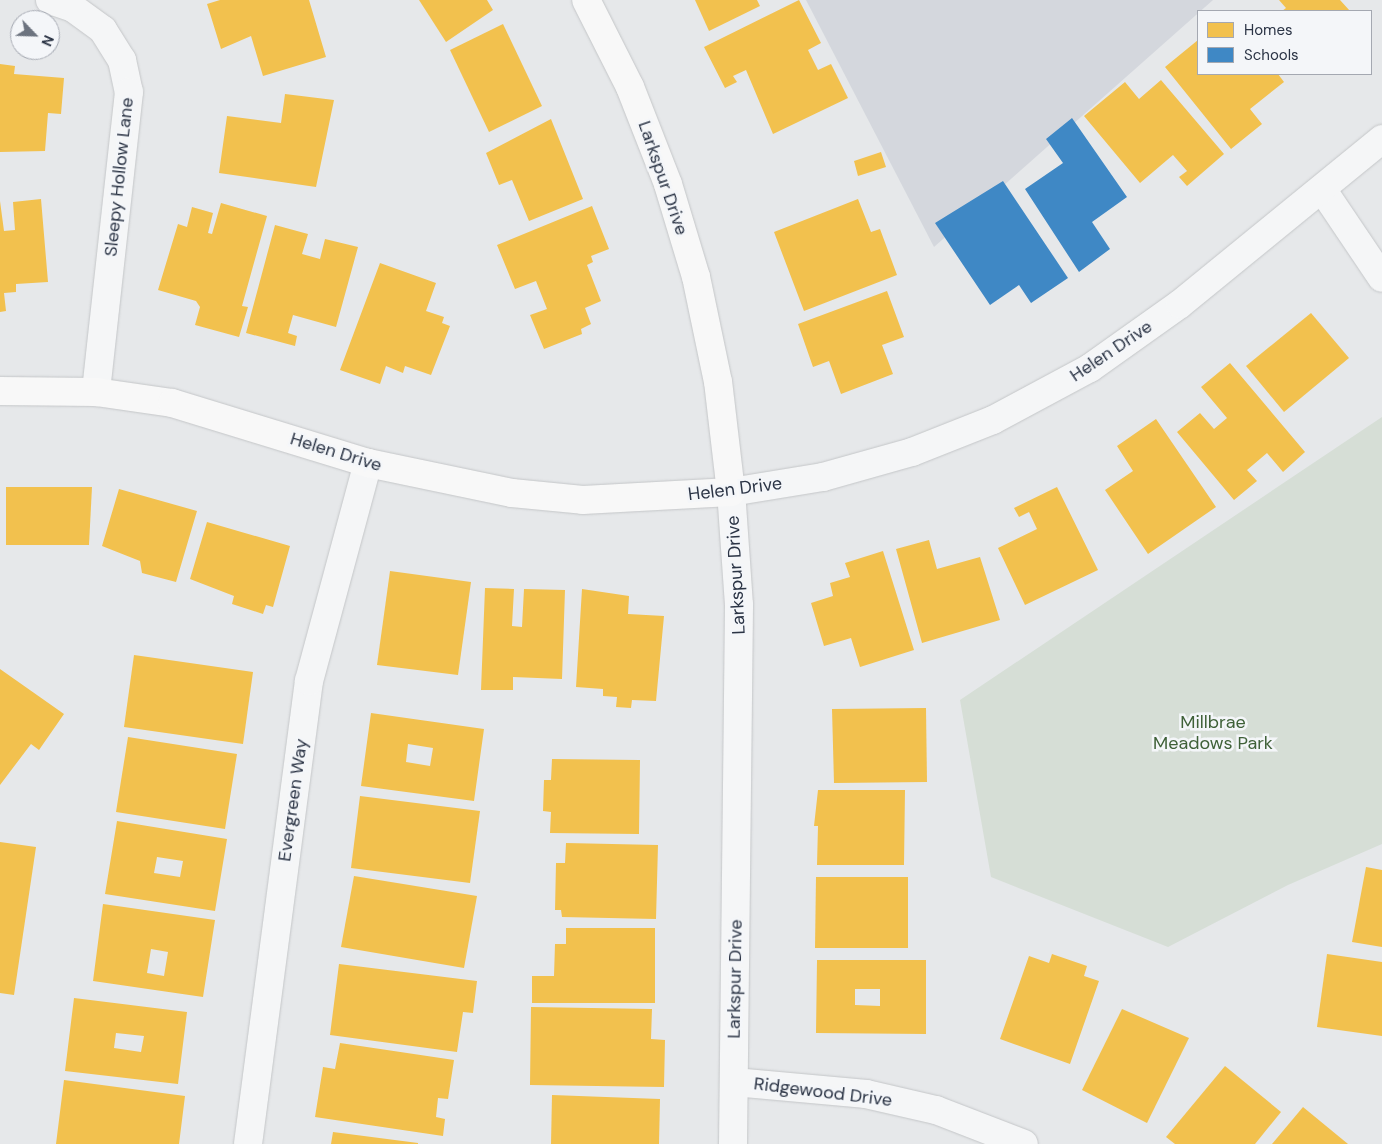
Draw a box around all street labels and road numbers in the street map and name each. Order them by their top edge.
street label: Sleepy Hollow Lane [100,96,138,258]
street label: Larkspur Drive [633,118,693,238]
street label: Helen Drive [1066,316,1156,386]
street label: Helen Drive [288,428,384,476]
street label: Helen Drive [687,473,783,505]
street label: Larkspur Drive [722,515,750,635]
street label: Evergreen Way [274,737,312,863]
street label: Larkspur Drive [723,919,747,1039]
street label: Ridgewood Drive [753,1073,893,1111]

